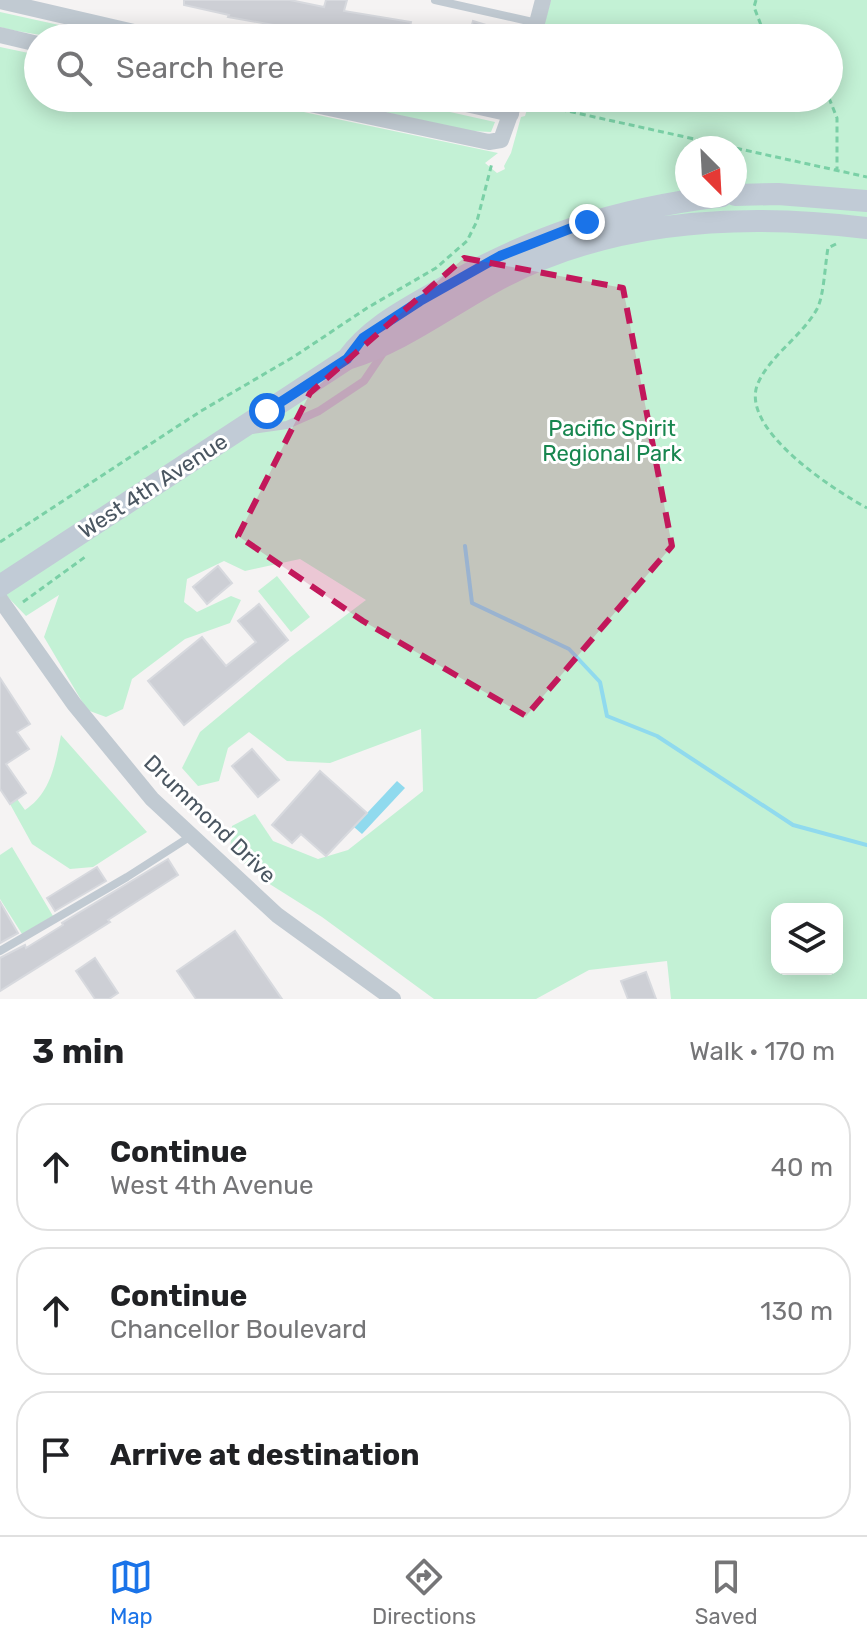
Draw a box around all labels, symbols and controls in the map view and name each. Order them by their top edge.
search box [24,24,843,112]
icon: search [52,46,96,90]
text: Search here [116,50,284,86]
north arrow [675,136,747,208]
route end [569,204,605,240]
route start [249,393,285,429]
park label: Pacific Spirit Regional Park [542,415,682,467]
street label: West 4th Avenue [73,428,233,544]
street label: Drummond Drive [138,749,282,889]
map controls [771,903,843,975]
button: layers [771,903,843,975]
text: 3 min [32,1031,124,1072]
text: Walk · 170 m [689,1036,835,1067]
text: Continue [110,1134,247,1170]
icon: ahead [34,1145,78,1189]
text: 40 m [771,1152,833,1183]
text: West 4th Avenue [110,1170,314,1201]
text: Continue [110,1278,247,1314]
icon: ahead [34,1289,78,1333]
text: 130 m [760,1296,833,1327]
text: Chancellor Boulevard [110,1314,367,1345]
icon: arrive [34,1433,78,1477]
text: Arrive at destination [110,1437,420,1473]
tab: Map [109,1555,153,1630]
tab: Directions [372,1555,476,1630]
tab: Saved [695,1555,758,1630]

